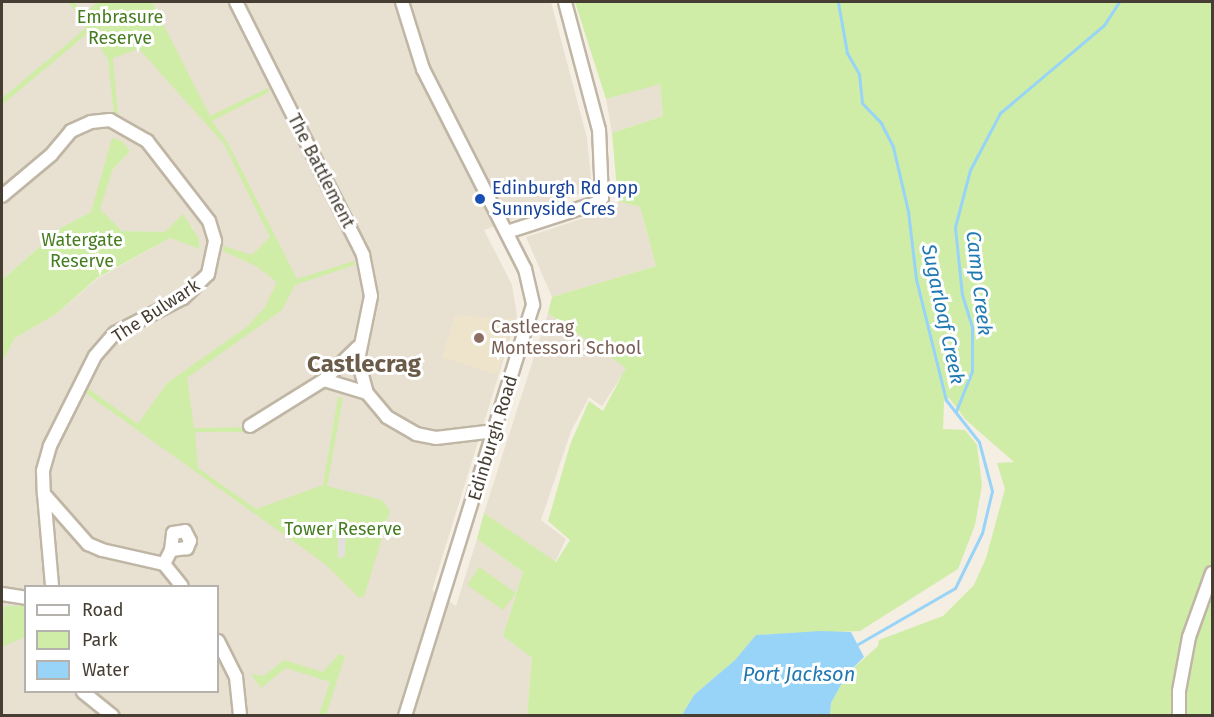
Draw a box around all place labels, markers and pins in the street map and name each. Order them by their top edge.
place label: Edinburgh Rd opp Sunnyside Cres [492,178,638,220]
marker: Edinburgh Rd opp Sunnyside Cres [473,192,487,206]
place label: Castlecrag Montessori School [491,317,641,360]
marker: Castlecrag Montessori School [472,331,486,345]

